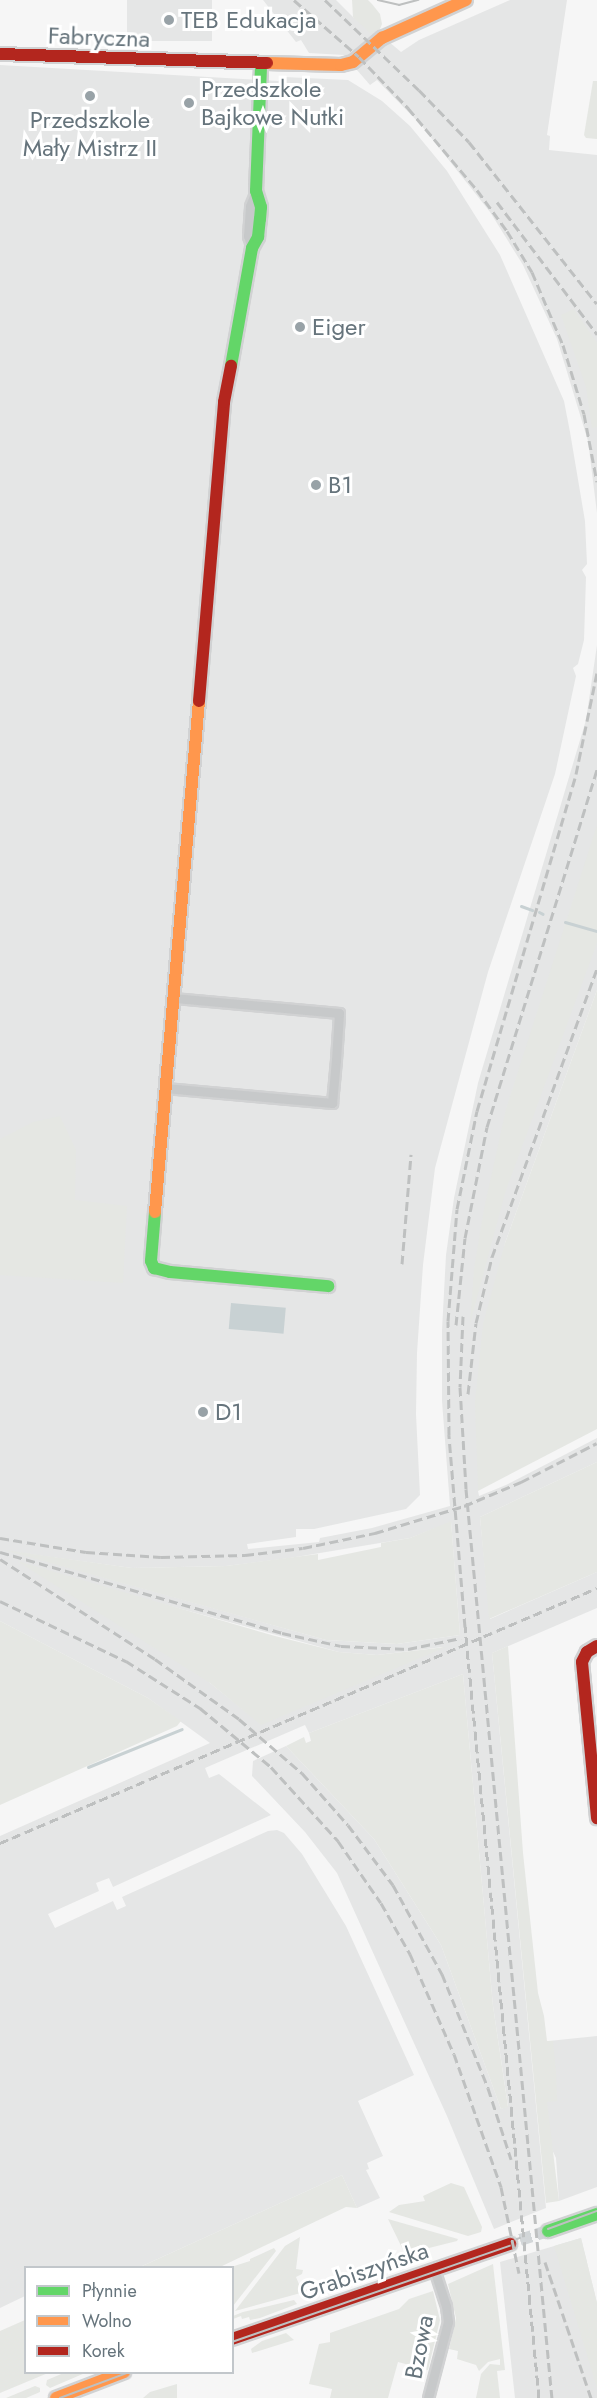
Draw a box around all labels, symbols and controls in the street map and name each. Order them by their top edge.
place label: TEB Edukacja [181,6,317,34]
marker: TEB Edukacja [162,13,176,27]
street label: Fabryczna [47,21,151,53]
place label: Przedszkole Bajkowe Nutki [201,75,344,131]
marker: Przedszkole Mały Mistrz II [83,89,97,103]
marker: Przedszkole Bajkowe Nutki [182,96,196,110]
place label: Przedszkole Mały Mistrz II [23,106,157,162]
place label: Eiger [312,313,366,341]
marker: Eiger [293,320,307,334]
place label: B1 [328,471,352,499]
marker: B1 [309,478,323,492]
place label: D1 [215,1398,242,1426]
marker: D1 [196,1405,210,1419]
street label: Grabiszyńska [296,2236,432,2306]
legend [24,2266,234,2374]
text: Płynnie [82,2278,137,2304]
text: Wolno [82,2308,132,2334]
street label: Bzowa [399,2313,439,2381]
text: Korek [82,2338,125,2364]

